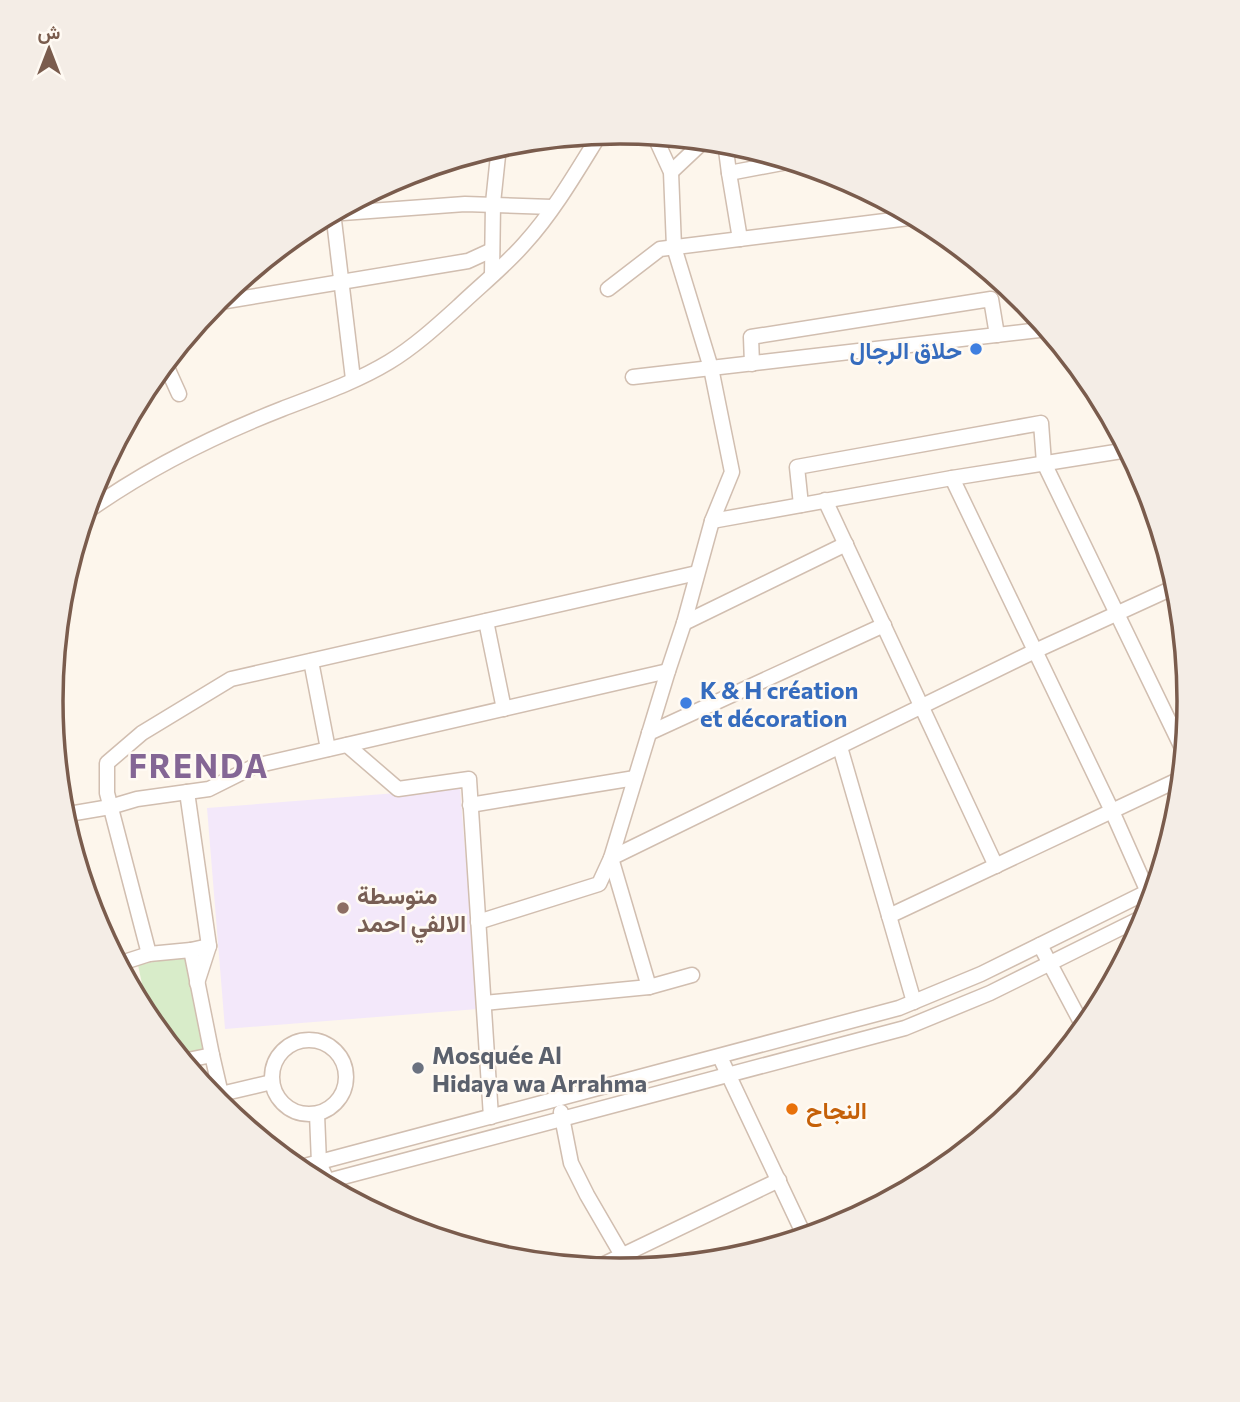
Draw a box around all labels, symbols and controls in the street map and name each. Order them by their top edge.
north arrow [14,14,84,84]
text: ش [38,20,61,44]
place label: حلاق الرجال [849,335,962,366]
marker: حلاق الرجال [968,341,984,357]
place label: K & H création et décoration [700,675,858,732]
marker: K & H création et décoration [678,695,694,711]
district label: FRENDA [128,745,270,785]
place label: متوسطة الالفي احمد [357,880,466,944]
marker: متوسطة الالفي احمد [335,900,351,916]
place label: Mosquée Al Hidaya wa Arrahma [432,1040,647,1097]
marker: Mosquée Al Hidaya wa Arrahma [410,1060,426,1076]
place label: النجاح [806,1095,867,1127]
marker: النجاح [784,1101,800,1117]

